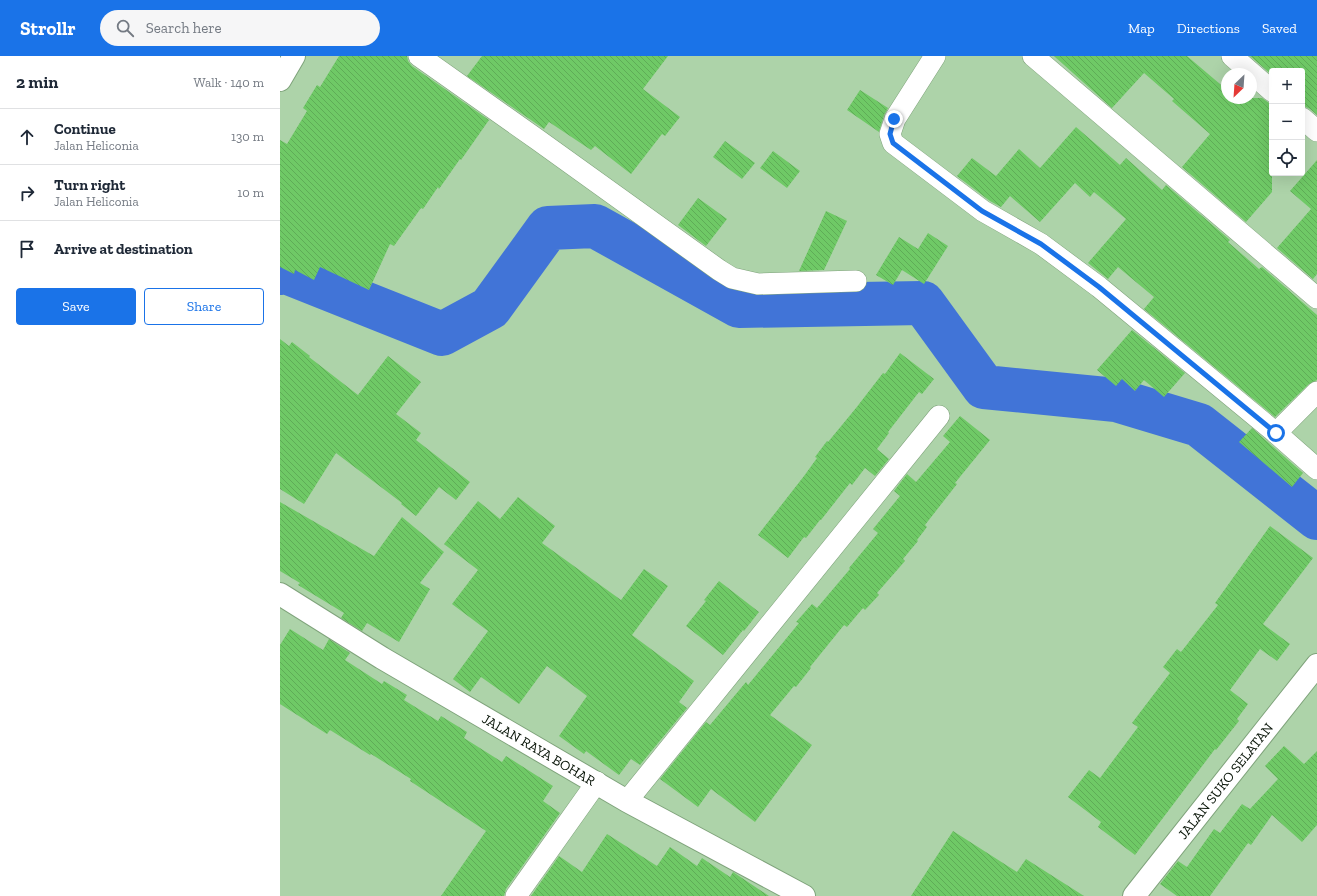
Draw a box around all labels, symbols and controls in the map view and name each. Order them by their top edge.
search box [100,10,380,46]
text: Strollr [20,17,76,40]
icon: search [114,17,136,39]
text: Search here [146,19,222,37]
text: Map [1128,20,1155,37]
text: Directions [1177,20,1240,37]
text: Saved [1262,20,1297,37]
north arrow [1221,68,1257,104]
map controls [1269,68,1305,176]
button: + [1269,68,1305,104]
text: 2 min [16,72,58,92]
text: Walk · 140 m [194,75,264,90]
button: − [1269,104,1305,140]
route end [885,110,903,128]
text: Continue [54,120,116,138]
icon: ahead [16,126,38,148]
text: 130 m [231,129,264,144]
text: Jalan Heliconia [54,138,139,153]
button: locate [1269,140,1305,176]
text: Turn right [54,176,125,194]
icon: right [16,182,38,204]
text: 10 m [237,185,264,200]
text: Jalan Heliconia [54,194,139,209]
icon: arrive [16,238,38,260]
text: Arrive at destination [54,240,193,258]
button: Save [16,288,136,325]
button: Share [144,288,264,325]
route start [1267,424,1285,442]
street label: JALAN RAYA BOHAR [479,710,598,790]
street label: JALAN SUKO SELATAN [1174,719,1277,843]

